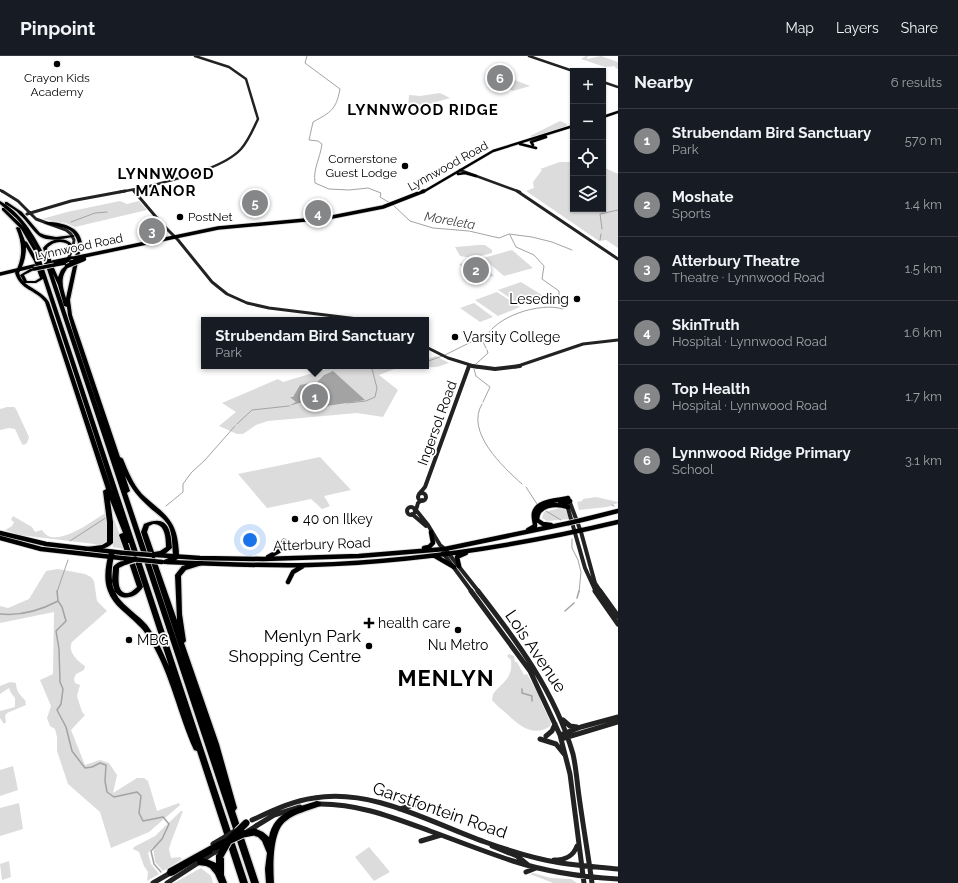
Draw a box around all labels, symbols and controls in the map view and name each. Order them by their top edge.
text: Pinpoint [20,17,95,39]
text: Map [786,20,814,36]
text: Layers [836,20,879,36]
text: Share [901,20,938,36]
marker: Crayon Kids Academy [52,59,62,69]
pin: 6 [487,63,513,93]
map controls [570,68,606,212]
button: + [570,68,606,104]
place label: Crayon Kids Academy [24,71,90,99]
text: Nearby [634,72,693,92]
text: 6 results [891,75,942,90]
district label: LYNNWOOD RIDGE [347,101,499,119]
button: − [570,104,606,140]
text: Strubendam Bird Sanctuary [672,124,871,142]
text: 1 [644,133,650,148]
text: 570 m [905,133,942,148]
street label: Lynnwood Road [405,138,491,194]
button: locate [570,140,606,176]
text: Park [672,142,699,157]
place label: Cornerstone Guest Lodge [325,152,397,180]
marker: Cornerstone Guest Lodge [400,161,410,171]
district label: LYNNWOOD MANOR [118,165,214,200]
button: layers [570,176,606,212]
pin: 5 [242,188,268,218]
text: Moshate [672,188,734,206]
text: 2 [643,197,651,212]
text: 1.4 km [905,197,942,212]
pin: 4 [305,198,331,228]
text: Sports [672,206,711,221]
water label: Moreleta [423,209,477,232]
place label: PostNet [188,210,232,224]
marker: PostNet [175,212,185,222]
pin: 3 [139,216,165,246]
street label: Lynnwood Road [34,231,124,263]
text: Atterbury Theatre [672,252,800,270]
pin: 2 [463,255,489,285]
text: 3 [643,261,651,276]
text: 1.5 km [905,261,942,276]
text: Theatre · Lynnwood Road [672,270,825,285]
place label: Leseding [509,291,569,307]
marker: Leseding [572,294,582,304]
text: SkinTruth [672,316,740,334]
popup [201,317,429,369]
text: 4 [643,325,651,340]
text: 1.6 km [904,325,942,340]
text: Strubendam Bird Sanctuary [215,327,415,345]
place label: Varsity College [463,329,560,345]
marker: Varsity College [450,332,460,342]
text: Hospital · Lynnwood Road [672,334,827,349]
text: Park [215,345,242,360]
street label: Ingersol Road [414,378,460,468]
text: Top Health [672,380,750,398]
pin: 1 [302,382,328,412]
text: 5 [643,389,651,404]
text: 1.7 km [905,389,942,404]
text: Hospital · Lynnwood Road [672,398,827,413]
text: Lynnwood Ridge Primary [672,444,851,462]
text: 6 [643,453,651,468]
text: 3.1 km [905,453,942,468]
text: School [672,462,714,477]
place label: 40 on Ilkey [303,511,373,527]
marker: 40 on Ilkey [290,514,300,524]
your location [240,530,260,550]
street label: Atterbury Road [273,534,371,554]
street label: Lois Avenue [501,606,571,696]
place label: health care [378,615,450,631]
marker: health care [363,617,375,629]
marker: Nu Metro [453,625,463,635]
place label: Menlyn Park Shopping Centre [228,626,361,666]
place label: MBG [137,632,169,648]
marker: MBG [124,635,134,645]
place label: Nu Metro [428,637,488,653]
marker: Menlyn Park Shopping Centre [364,641,374,651]
district label: MENLYN [398,665,494,691]
street label: Garstfontein Road [370,778,510,842]

